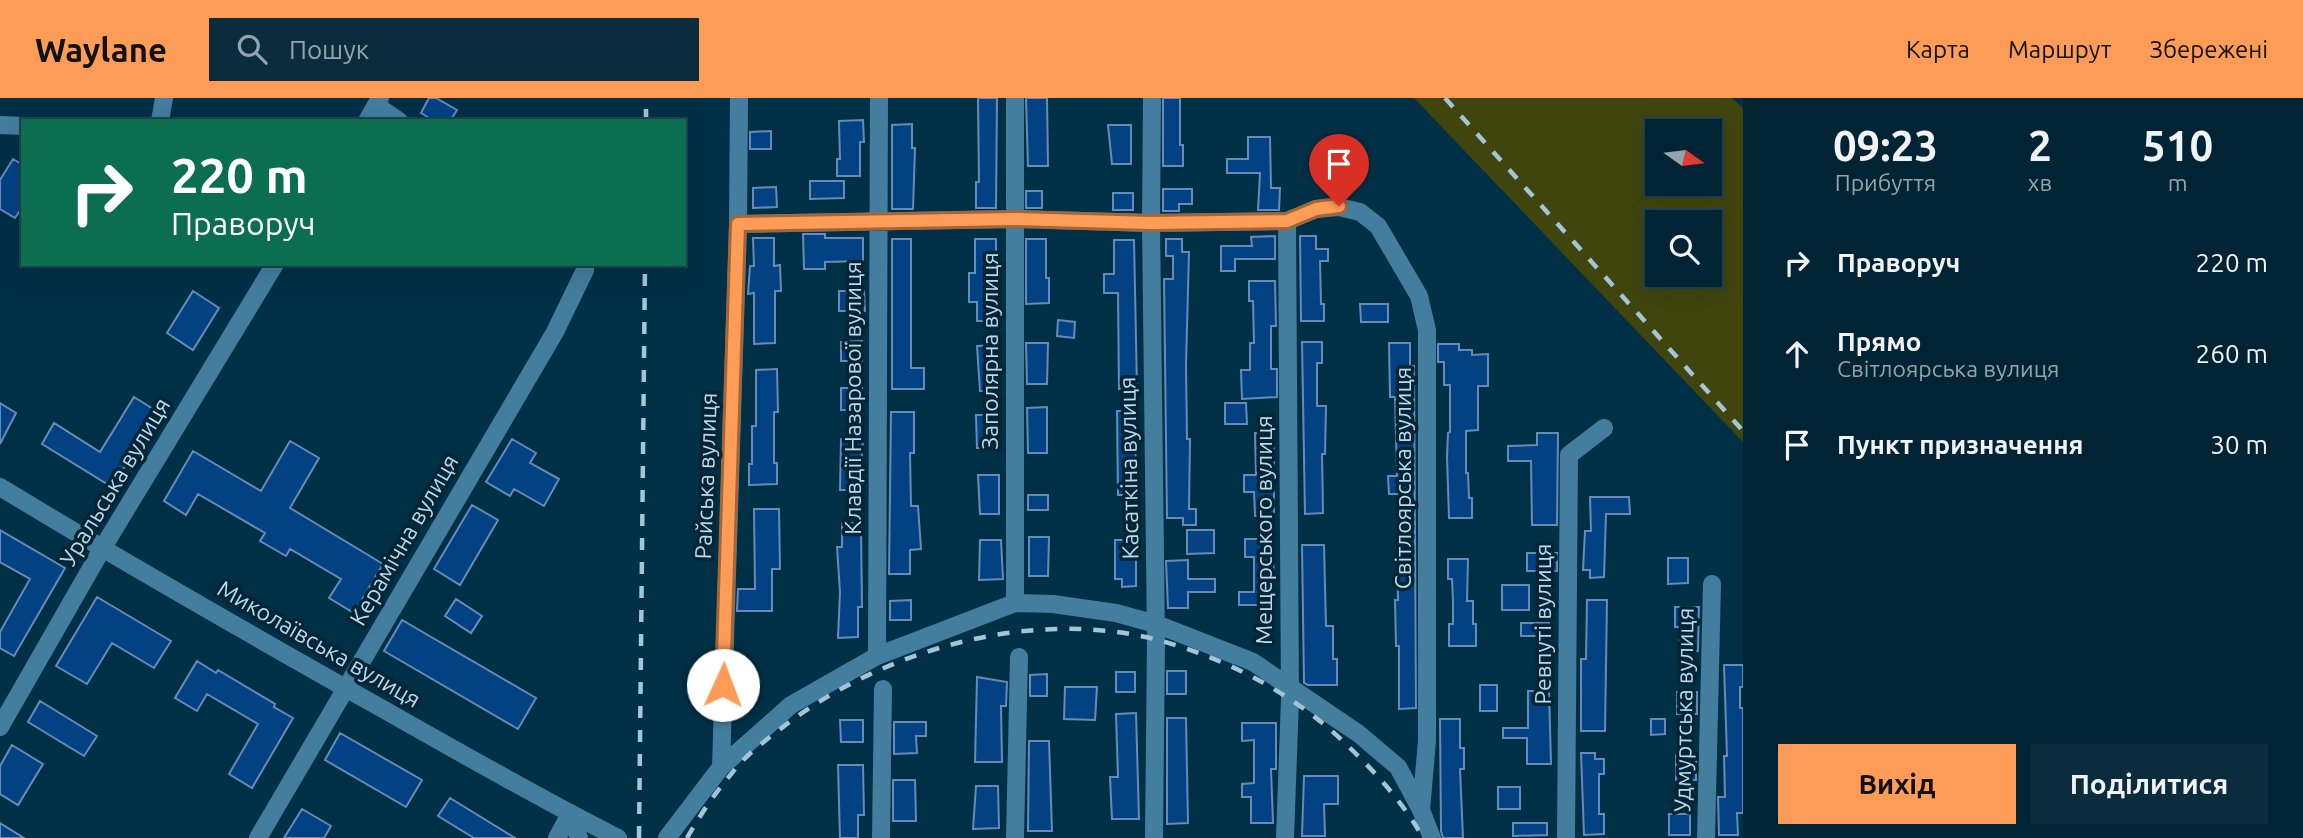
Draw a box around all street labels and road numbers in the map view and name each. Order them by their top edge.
street label: Заполярна вулиця [977,252,1002,450]
street label: Клавдії Назарової вулиця [840,261,865,535]
street label: Світлоярська вулиця [1390,367,1415,589]
street label: Касаткіна вулиця [1114,376,1143,560]
street label: Райська вулиця [690,392,721,560]
street label: Уральська вулиця [55,393,175,570]
street label: Мещерського вулиця [1251,415,1276,645]
street label: Керамічна вулиця [345,450,463,630]
street label: Ревпуті вулиця [1530,544,1555,704]
street label: Миколаївська вулиця [214,575,425,712]
street label: Удмуртська вулиця [1669,608,1698,812]

